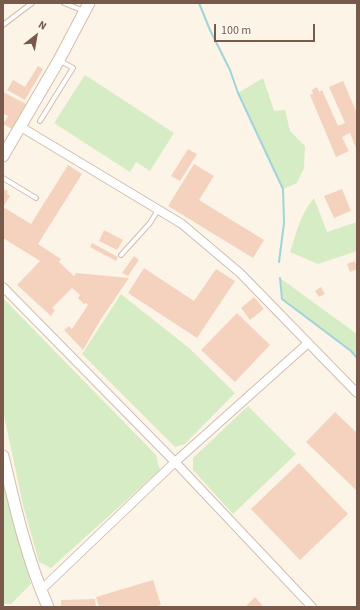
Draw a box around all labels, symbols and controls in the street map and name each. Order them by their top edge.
north arrow [16,16,56,56]
scale bar [216,16,317,42]
text: N [35,17,49,34]
text: 100 m [221,22,251,39]

